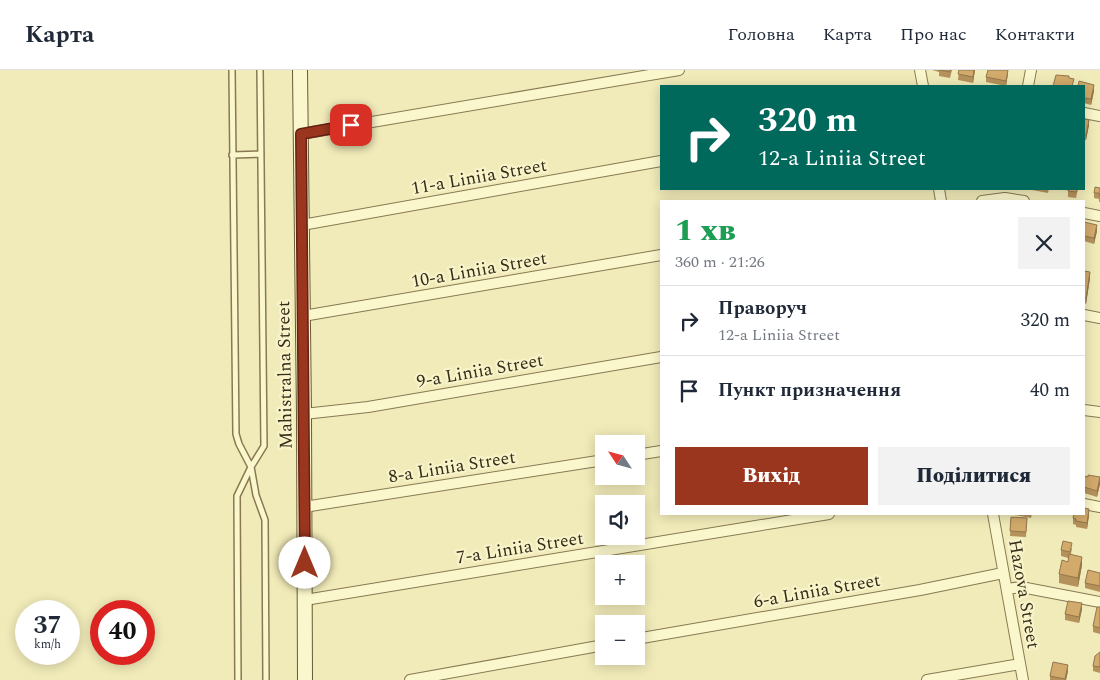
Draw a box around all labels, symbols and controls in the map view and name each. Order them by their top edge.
text: Карта [25,17,94,53]
text: Головна [728,21,795,48]
text: Карта [823,21,872,48]
text: Про нас [900,21,967,48]
text: Контакти [995,21,1075,48]
text: 320 m [758,94,857,147]
pin [330,104,372,146]
icon: right [675,105,740,170]
icon: arrive [337,111,365,139]
text: 12-a Liniia Street [758,142,926,175]
street label: 11-a Liniia Street [409,152,549,202]
text: 1 хв [675,208,735,254]
button: close [1018,217,1070,269]
street label: 10-a Liniia Street [409,245,549,295]
text: 360 m · 21:26 [675,250,765,274]
text: Праворуч [718,294,807,323]
street label: Mahistralna Street [270,301,300,449]
text: 320 m [1020,306,1070,335]
icon: right [675,307,703,335]
text: 12-a Liniia Street [718,323,840,347]
street label: 9-a Liniia Street [415,347,545,395]
text: Пункт призначення [718,376,901,405]
text: 40 m [1030,376,1070,405]
icon: arrive [675,377,703,405]
north arrow [595,435,645,485]
map controls [595,435,645,665]
street label: 8-a Liniia Street [387,444,517,490]
button: Вихід [675,447,868,505]
button: Поділитися [878,447,1070,505]
button: sound [595,495,645,545]
street label: 7-a Liniia Street [455,525,585,571]
position arrow [278,536,330,588]
street label: Hazova Street [1001,537,1047,651]
button: + [595,555,645,605]
street label: 6-a Liniia Street [752,567,882,615]
speed limit sign: 40 [90,600,155,665]
text: 37 [33,607,62,645]
button: − [595,615,645,665]
text: km/h [34,635,61,654]

